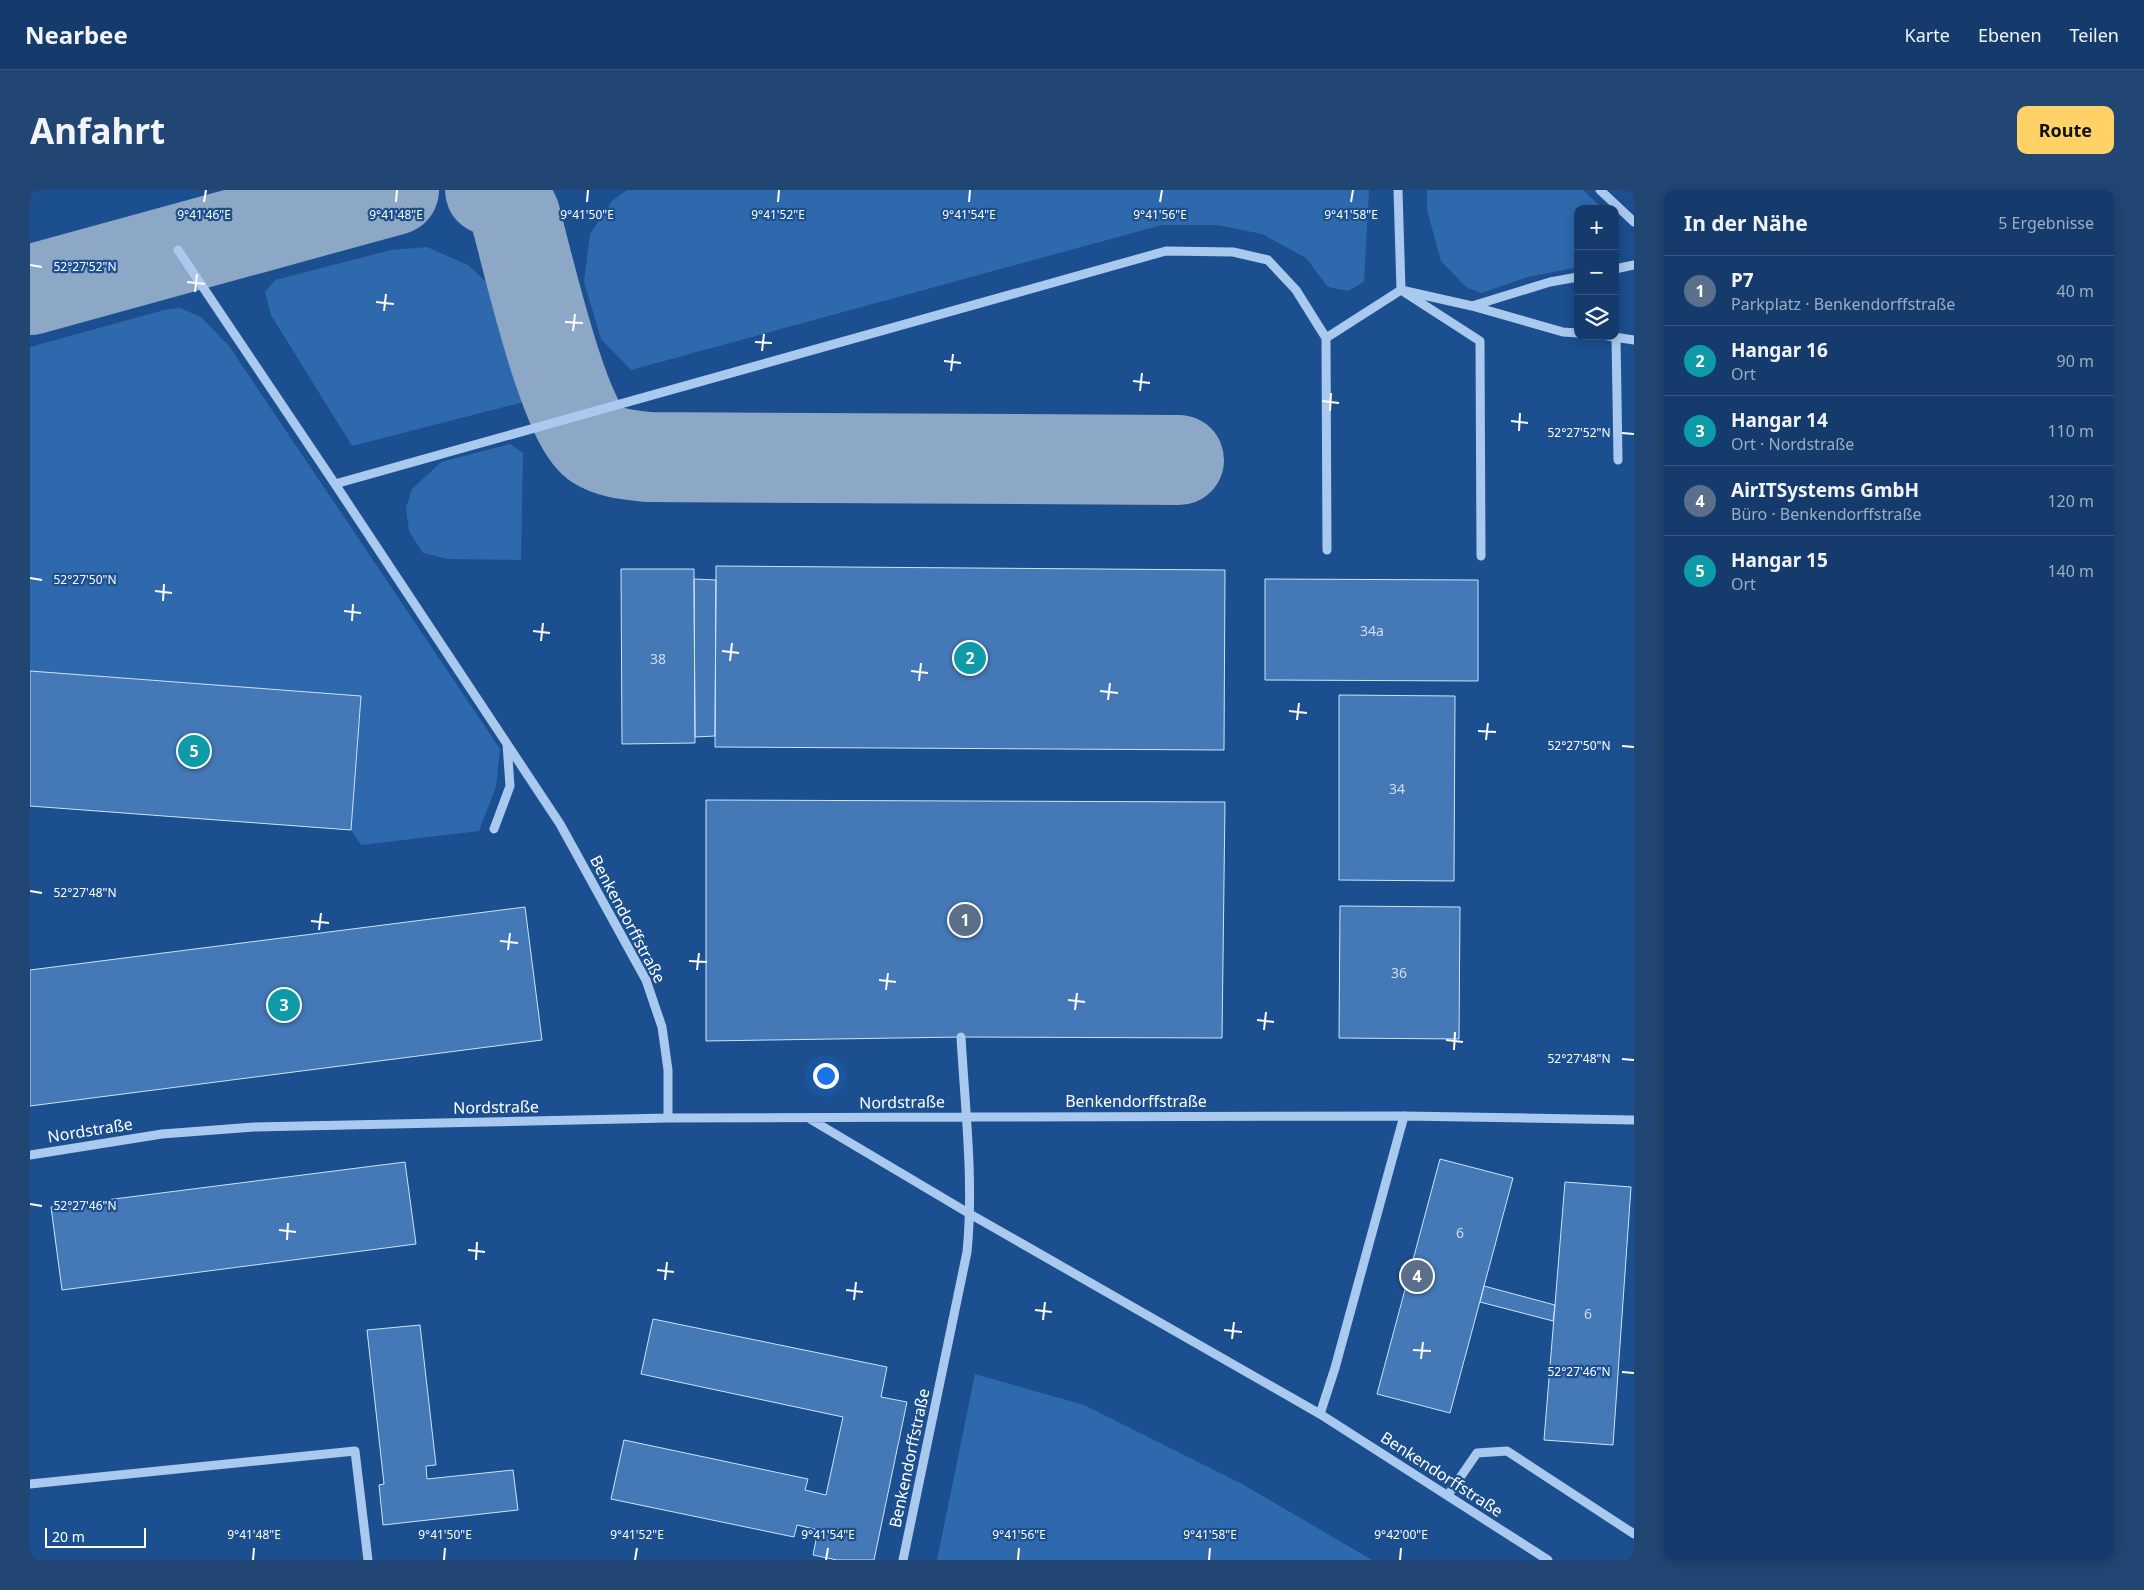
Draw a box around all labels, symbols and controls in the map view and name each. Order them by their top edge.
text: Nearbee [25,18,128,51]
text: Karte [1905,23,1950,47]
text: Ebenen [1978,23,2042,47]
text: Teilen [2070,23,2119,47]
button: Route [2017,106,2114,154]
text: Anfahrt [30,107,165,154]
map controls [1574,205,1619,340]
button: + [1574,205,1619,250]
text: 9°41'46"E [177,206,231,223]
text: 9°41'48"E [369,206,423,223]
text: 9°41'50"E [560,206,614,223]
text: 9°41'52"E [751,206,805,223]
text: 9°41'54"E [942,206,996,223]
text: 9°41'56"E [1133,206,1187,223]
text: 9°41'58"E [1324,206,1378,223]
text: In der Nähe [1684,209,1808,237]
text: 5 Ergebnisse [1998,212,2094,234]
button: − [1574,250,1619,295]
text: 52°27'52"N [53,258,117,275]
text: P7 [1731,267,1754,293]
text: 1 [1695,280,1705,302]
text: 40 m [2057,280,2094,302]
text: Parkplatz · Benkendorffstraße [1731,293,1955,315]
button: layers [1574,295,1619,340]
text: Hangar 16 [1731,337,1828,363]
text: 2 [1695,350,1705,372]
text: 90 m [2057,350,2094,372]
text: Ort [1731,363,1756,385]
text: Hangar 14 [1731,407,1828,433]
text: 3 [1695,420,1705,442]
text: 110 m [2047,420,2094,442]
text: 52°27'52"N [1547,424,1611,441]
text: Ort · Nordstraße [1731,433,1854,455]
text: AirITSystems GmbH [1731,477,1919,503]
text: 4 [1695,490,1705,512]
text: 120 m [2047,490,2094,512]
text: Büro · Benkendorffstraße [1731,503,1922,525]
text: Hangar 15 [1731,547,1828,573]
text: 5 [1695,560,1705,582]
text: 140 m [2047,560,2094,582]
text: 52°27'50"N [53,571,117,588]
text: Ort [1731,573,1756,595]
house number: 34a [1360,621,1384,640]
pin: 2 [954,639,986,677]
house number: 38 [650,649,666,668]
pin: 5 [178,732,210,770]
text: 52°27'50"N [1547,737,1611,754]
house number: 34 [1389,779,1405,798]
street label: Benkendorffstraße [585,851,671,987]
text: 52°27'48"N [53,884,117,901]
pin: 1 [949,901,981,939]
house number: 36 [1391,963,1407,982]
pin: 3 [268,986,300,1024]
text: 52°27'48"N [1547,1050,1611,1067]
your location [813,1063,839,1089]
street label: Nordstraße [859,1090,945,1114]
street label: Benkendorffstraße [1065,1090,1207,1112]
street label: Nordstraße [453,1095,539,1119]
street label: Nordstraße [46,1112,134,1148]
text: 52°27'46"N [53,1197,117,1214]
house number: 6 [1456,1223,1464,1242]
pin: 4 [1401,1257,1433,1295]
house number: 6 [1584,1304,1592,1323]
text: 52°27'46"N [1547,1363,1611,1380]
street label: Benkendorffstraße [884,1386,934,1530]
street label: Benkendorffstraße [1377,1426,1507,1522]
scale bar [45,1525,146,1548]
text: 9°41'48"E [227,1526,281,1543]
text: 9°41'50"E [418,1526,472,1543]
text: 9°41'52"E [610,1526,664,1543]
text: 9°41'54"E [801,1526,855,1543]
text: 9°41'56"E [992,1526,1046,1543]
text: 9°41'58"E [1183,1526,1237,1543]
text: 9°42'00"E [1374,1526,1428,1543]
text: 20 m [52,1527,85,1546]

